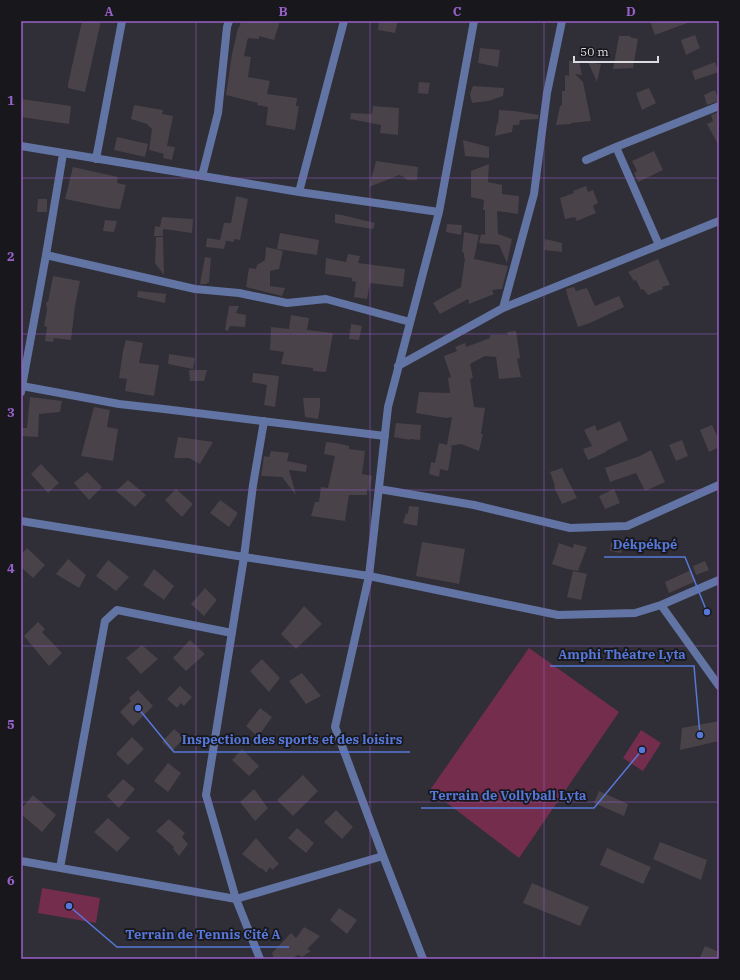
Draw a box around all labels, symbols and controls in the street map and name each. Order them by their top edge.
text: A [104,3,114,20]
text: B [278,3,288,20]
text: C [453,3,462,20]
text: D [626,3,636,20]
scale bar [574,38,658,64]
text: 50 m [580,44,609,59]
text: 1 [7,92,15,109]
text: 2 [7,248,15,265]
text: 3 [7,404,15,421]
callout: Dékpékpé [604,532,685,557]
text: Dékpékpé [613,536,677,553]
text: 4 [7,560,15,577]
callout: Amphi Théatre Lyta [550,641,694,666]
text: Amphi Théatre Lyta [558,646,686,663]
text: 5 [7,716,15,733]
callout: Inspection des sports et des loisirs [174,727,410,752]
text: Inspection des sports et des loisirs [182,731,403,748]
callout: Terrain de Vollyball Lyta [421,783,594,808]
text: Terrain de Vollyball Lyta [430,787,587,804]
text: 6 [7,872,15,889]
callout: Terrain de Tennis Cité A [117,922,289,947]
text: Terrain de Tennis Cité A [125,926,281,943]

